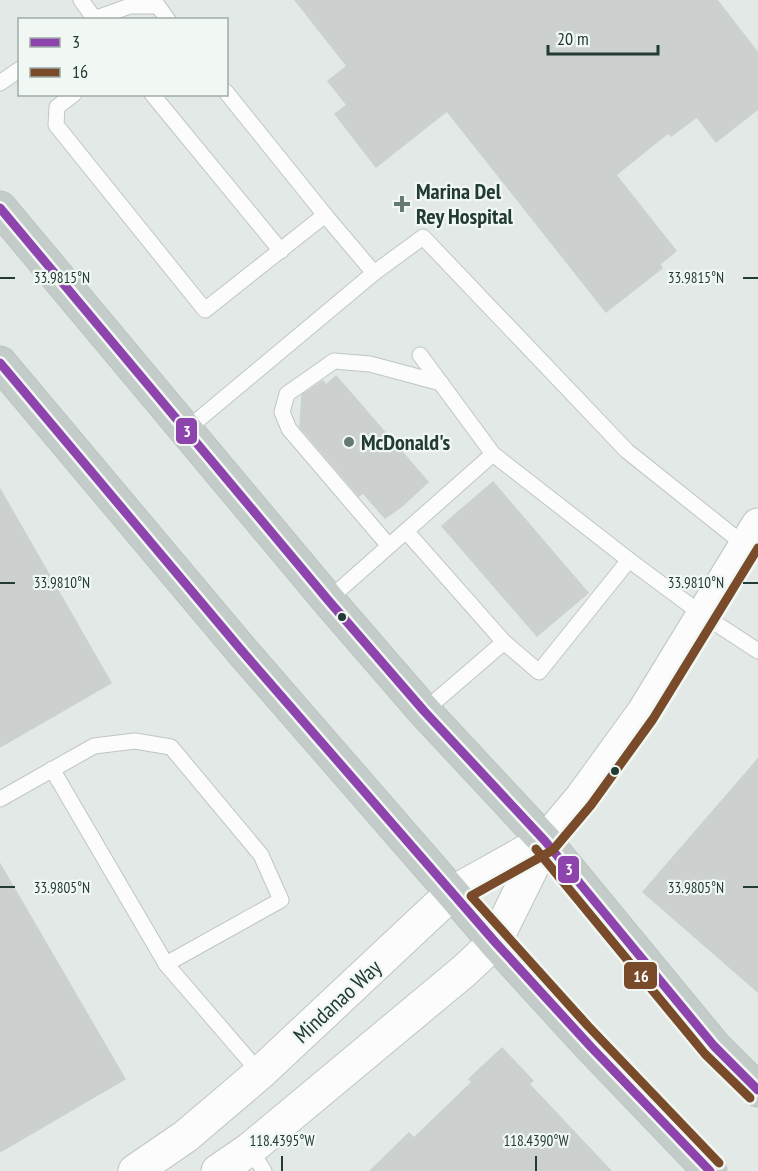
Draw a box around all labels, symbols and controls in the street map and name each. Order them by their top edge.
legend [18,18,228,96]
scale bar [548,18,658,56]
text: 20 m [557,27,589,50]
text: 3 [72,30,80,53]
text: 16 [72,60,88,83]
place label: Marina Del Rey Hospital [416,177,514,230]
marker: Marina Del Rey Hospital [393,195,411,213]
text: 33.9815°N [34,268,90,287]
text: 33.9815°N [668,268,724,287]
line badge: 3 [175,417,198,445]
text: 3 [183,421,191,441]
place label: McDonald's [361,428,450,456]
marker: McDonald's [342,435,356,449]
text: 33.9810°N [34,573,90,592]
text: 33.9810°N [668,573,724,592]
unlabelled marker [336,611,348,623]
unlabelled marker [609,765,621,777]
line badge: 3 [557,855,580,884]
text: 3 [565,859,573,879]
text: 33.9805°N [34,878,90,897]
text: 33.9805°N [668,878,724,897]
street label: Mindanao Way [287,953,387,1049]
line badge: 16 [623,961,658,990]
text: 16 [633,966,649,986]
text: 118.4395°W [249,1131,315,1150]
text: 118.4390°W [503,1131,569,1150]

